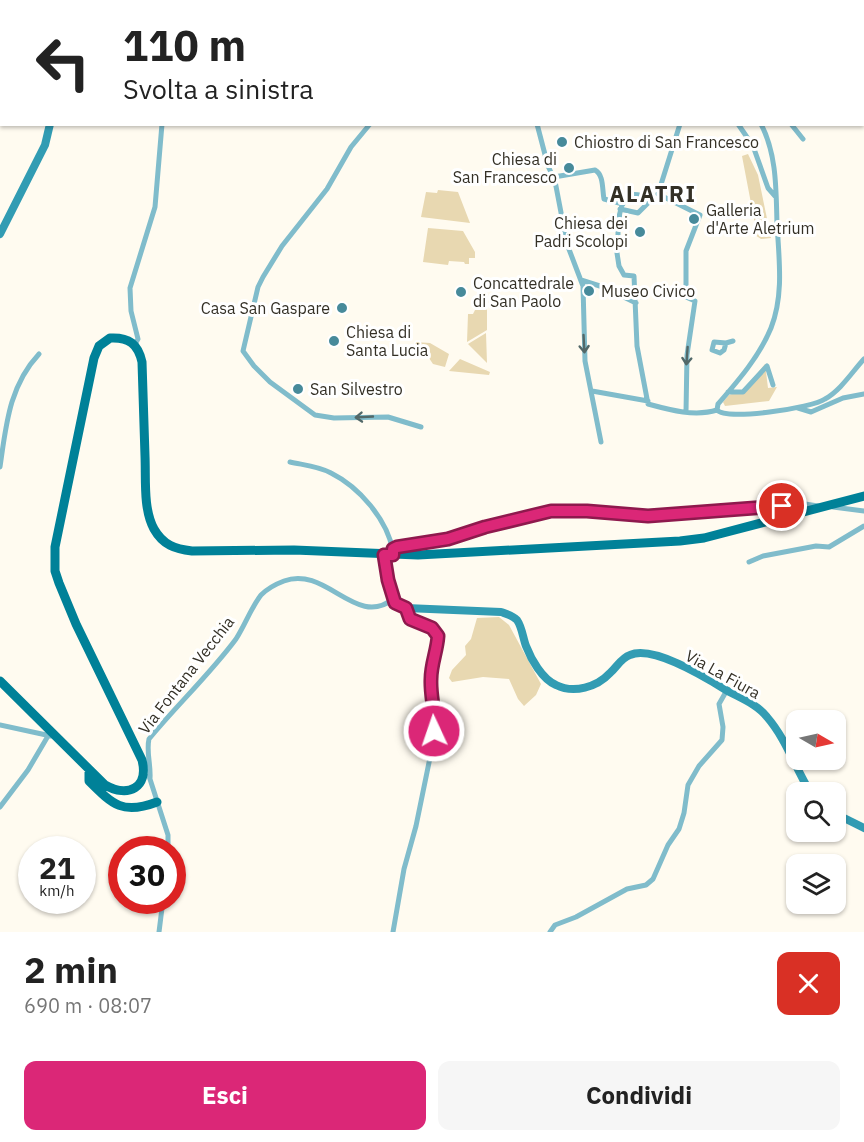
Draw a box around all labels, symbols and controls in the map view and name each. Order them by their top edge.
text: 110 m [123,18,246,73]
icon: left [24,24,102,102]
text: Svolta a sinistra [123,71,314,106]
place label: Chiostro di San Francesco [574,132,759,152]
marker: Chiostro di San Francesco [555,135,569,149]
place label: Chiesa di San Francesco [453,149,557,187]
marker: Chiesa di San Francesco [562,161,576,175]
district label: ALATRI [610,179,696,208]
place label: Galleria d'Arte Aletrium [706,200,815,238]
marker: Galleria d'Arte Aletrium [687,212,701,226]
place label: Chiesa dei Padri Scolopi [534,213,628,251]
marker: Chiesa dei Padri Scolopi [633,225,647,239]
place label: Concattedrale di San Paolo [473,273,574,311]
place label: Museo Civico [601,281,695,301]
marker: Museo Civico [582,284,596,298]
marker: Concattedrale di San Paolo [454,285,468,299]
place label: Casa San Gaspare [201,298,330,318]
marker: Casa San Gaspare [335,301,349,315]
place label: Chiesa di Santa Lucia [346,322,429,360]
marker: Chiesa di Santa Lucia [327,334,341,348]
one-way arrow [579,334,590,354]
one-way arrow [681,346,692,366]
place label: San Silvestro [310,379,403,399]
marker: San Silvestro [291,382,305,396]
one-way arrow [355,411,375,422]
pin [756,480,807,531]
icon: arrive [765,489,798,522]
street label: Via Fontana Vecchia [134,612,238,738]
street label: Via La Fiura [682,645,764,703]
position arrow [402,699,466,763]
north arrow [786,710,846,770]
map controls [786,710,846,914]
button: search [786,782,846,842]
speed limit sign: 30 [108,836,186,914]
text: 21 [39,848,75,887]
button: layers [786,854,846,914]
text: km/h [39,881,75,900]
text: 2 min [24,946,118,993]
button: close [777,952,840,1015]
text: 690 m · 08:07 [24,992,152,1019]
button: Esci [24,1061,426,1130]
button: Condividi [438,1061,840,1130]

